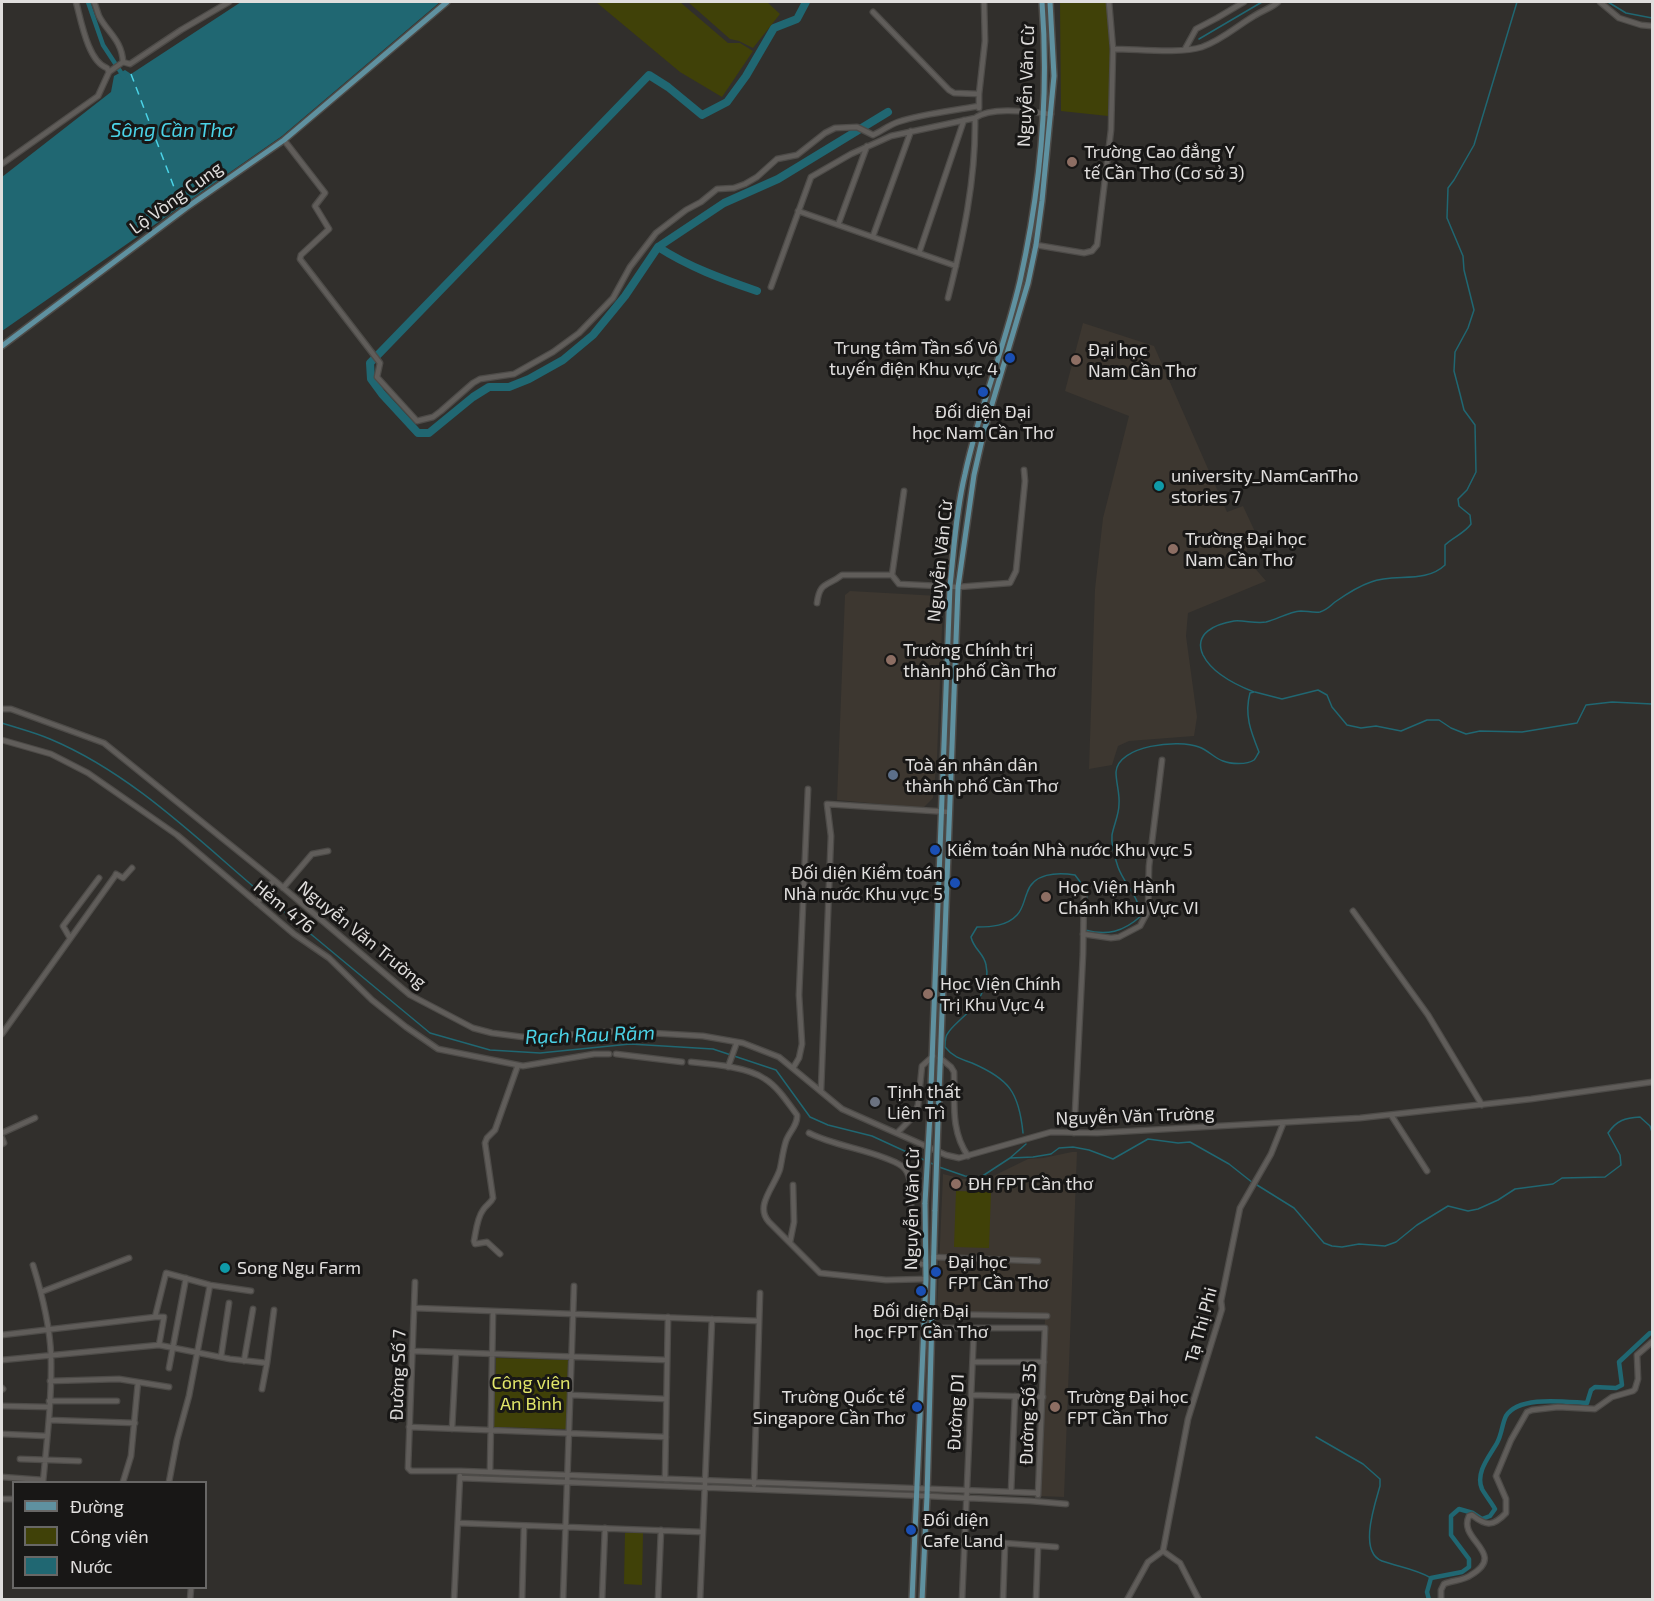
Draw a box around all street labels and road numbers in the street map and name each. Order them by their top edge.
street label: Nguyễn Văn Cừ [1013,24,1039,148]
street label: Lộ Vòng Cung [125,157,227,239]
street label: Nguyễn Văn Cừ [923,499,957,623]
street label: Hẻm 476 [249,876,319,938]
street label: Nguyễn Văn Trường [293,877,431,993]
street label: Nguyễn Văn Trường [1055,1102,1215,1130]
street label: Nguyễn Văn Cừ [900,1148,924,1270]
street label: Tạ Thị Phi [1181,1285,1221,1365]
street label: Đường Số 7 [386,1329,410,1421]
street label: Đường Số 35 [1015,1363,1041,1465]
street label: Đường D1 [943,1373,969,1451]

